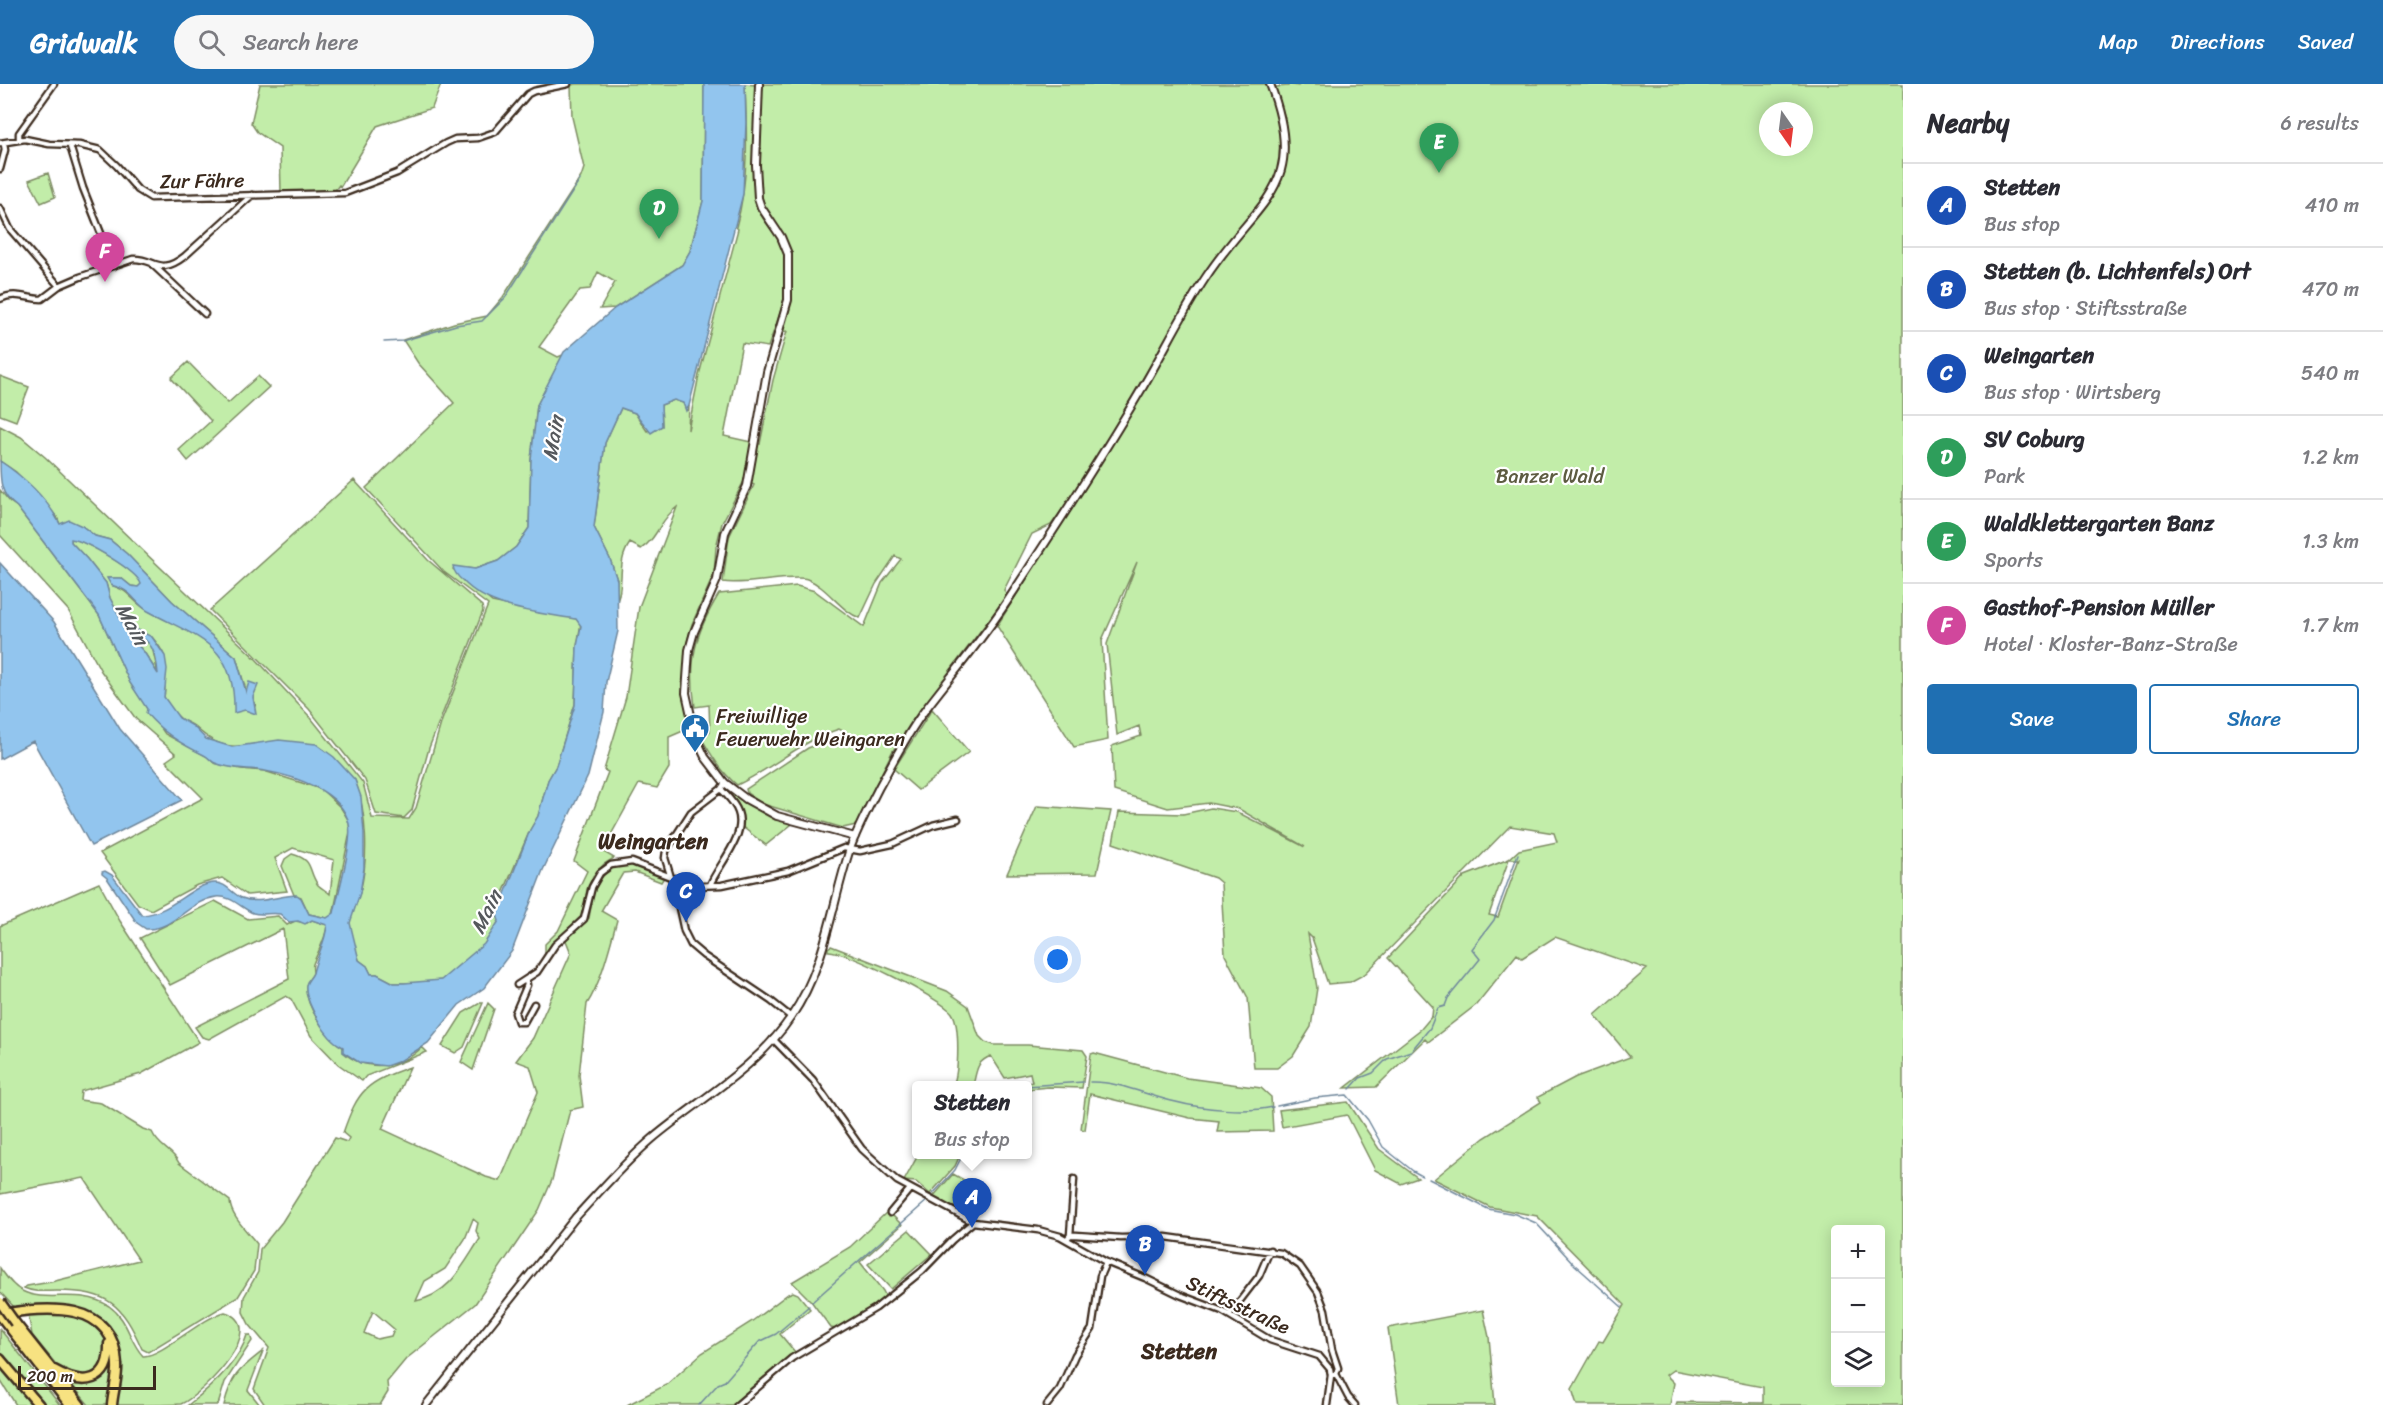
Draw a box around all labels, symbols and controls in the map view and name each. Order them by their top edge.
search box [174,15,594,69]
text: Gridwalk [30,18,138,67]
text: Search here [243,23,359,62]
text: Map [2099,23,2137,61]
text: Directions [2170,23,2265,61]
text: Saved [2298,23,2353,61]
icon: search [195,26,228,59]
text: Nearby [1927,100,2009,146]
north arrow [1759,102,1813,156]
text: 6 results [2280,106,2359,141]
pin: E [1420,124,1458,173]
street label: Zur Fähre [159,163,245,199]
text: Stetten [1984,168,2060,207]
text: A [1940,188,1953,223]
text: 410 m [2305,188,2359,223]
pin: D [640,190,678,239]
text: Bus stop [1984,207,2060,242]
pin: F [86,232,124,282]
text: Stetten (b. Lichtenfels) Ort [1984,252,2251,291]
text: B [1940,272,1953,307]
text: 470 m [2302,272,2359,307]
text: Bus stop · Stiftsstraße [1984,291,2187,326]
text: Weingarten [1984,336,2094,375]
text: C [1940,356,1953,391]
text: 540 m [2301,356,2359,391]
text: Bus stop · Wirtsberg [1984,375,2161,410]
water label: Main [531,410,576,463]
text: SV Coburg [1984,420,2085,459]
text: D [1941,440,1952,475]
text: 1.2 km [2302,440,2359,475]
park label: Banzer Wald [1496,459,1606,494]
text: Park [1984,459,2025,494]
text: Waldklettergarten Banz [1984,504,2214,543]
text: E [1941,524,1952,559]
text: 1.3 km [2302,524,2359,559]
text: Sports [1984,543,2043,578]
text: Gasthof-Pension Müller [1984,588,2213,627]
water label: Main [105,595,161,655]
text: F [1941,608,1952,643]
text: 1.7 km [2302,608,2359,643]
text: Hotel · Kloster-Banz-Straße [1984,627,2238,662]
button: Save [1927,684,2137,754]
button: Share [2149,684,2359,754]
place label: Freiwillige Feuerwehr Weingaren [716,699,905,757]
public building icon: Freiwillige Feuerwehr Weingaren [679,712,711,754]
district label: Weingarten [598,822,708,861]
pin: C [666,872,706,922]
water label: Main [459,881,514,940]
your location [1043,945,1072,974]
popup [912,1081,1032,1159]
text: Stetten [934,1083,1010,1122]
text: Bus stop [934,1122,1010,1157]
pin: A [952,1178,992,1228]
map controls [1831,1225,1885,1387]
button: + [1831,1225,1885,1279]
pin: B [1126,1226,1164,1275]
street label: Stiftsstraße [1180,1266,1296,1345]
button: − [1831,1279,1885,1333]
district label: Stetten [1140,1332,1217,1371]
button: layers [1831,1333,1885,1387]
text: 200 m [27,1362,73,1391]
scale bar [18,1363,156,1390]

